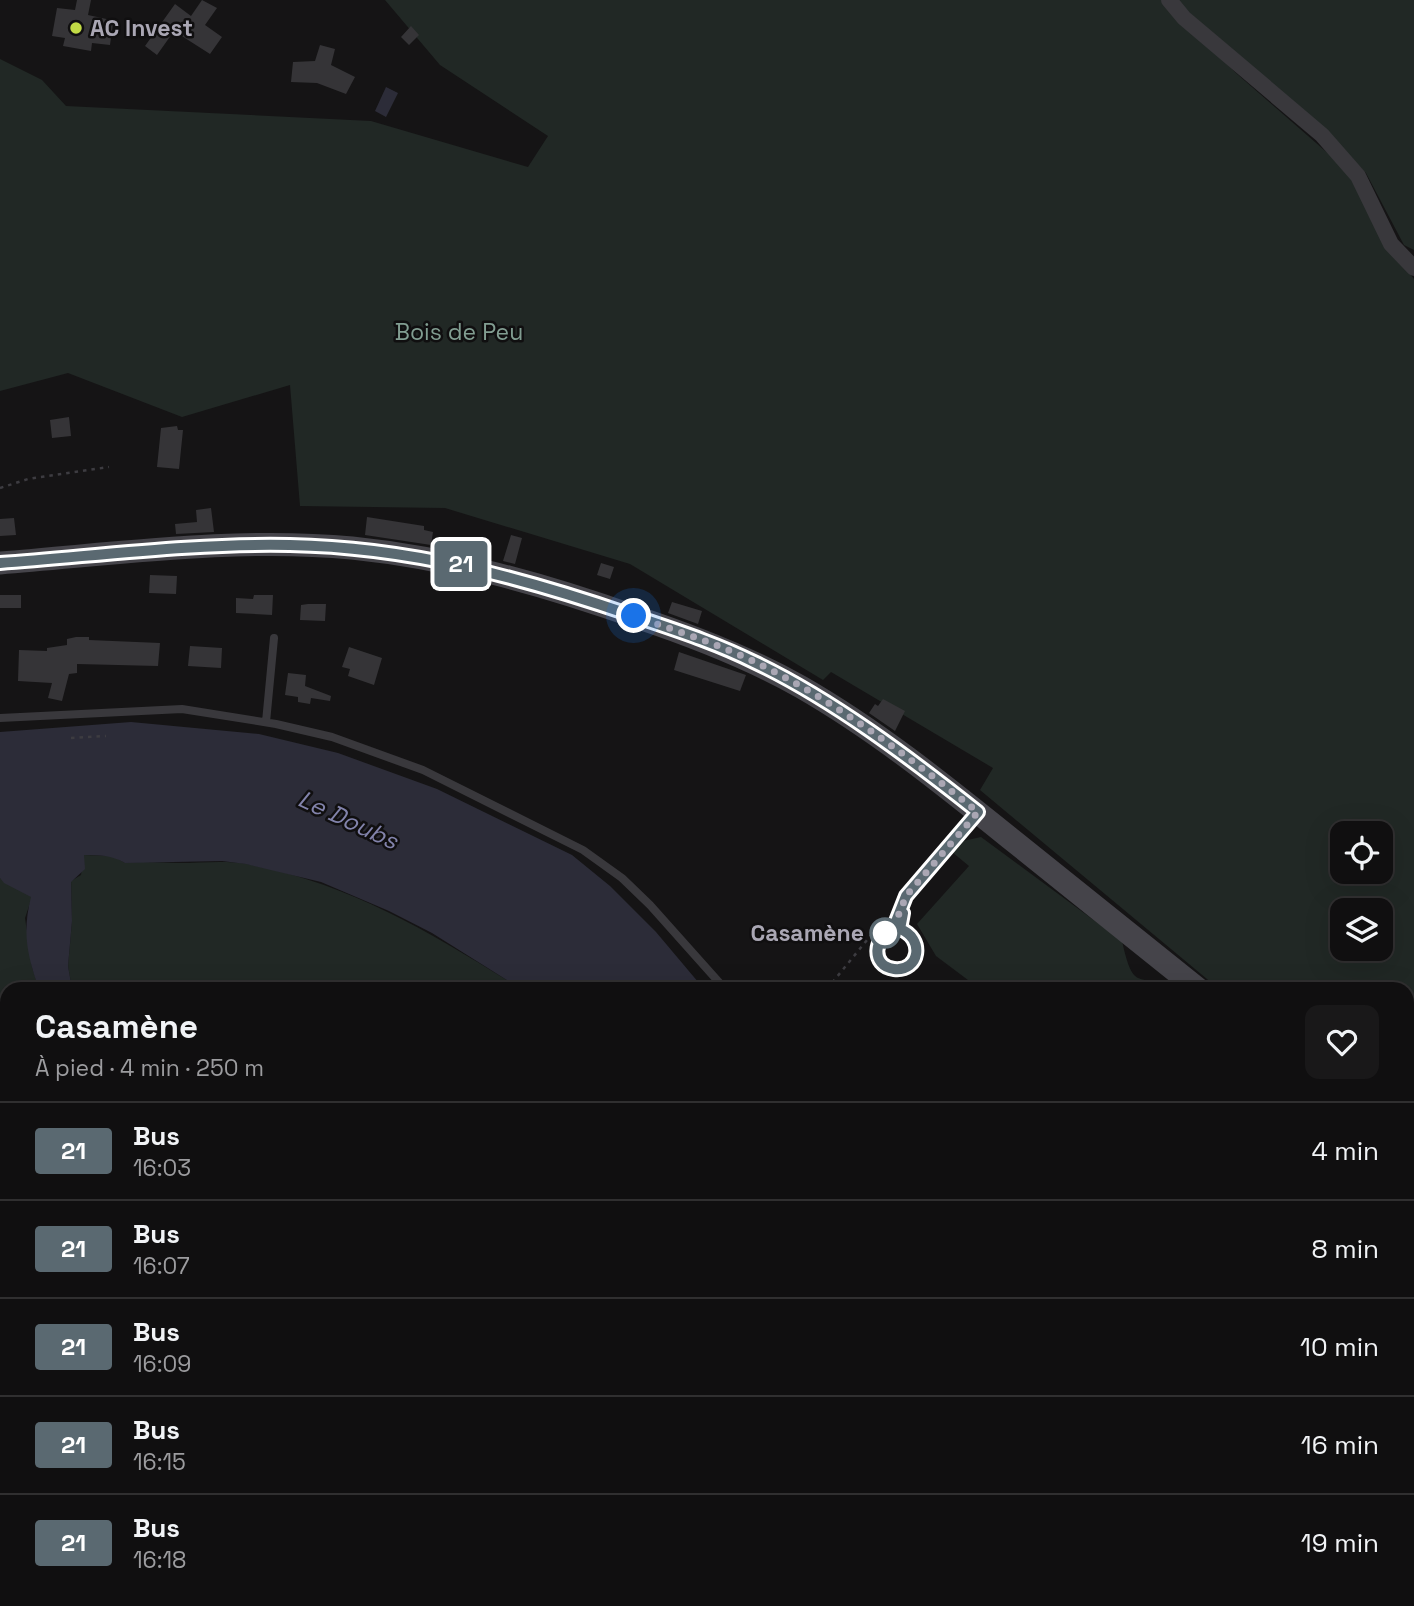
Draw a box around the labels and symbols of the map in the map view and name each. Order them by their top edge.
place label: AC Invest [90,13,193,43]
marker: AC Invest [68,20,84,36]
park label: Bois de Peu [395,317,523,347]
line badge: 21 [430,541,492,587]
your location [616,598,651,633]
water label: Le Doubs [293,783,404,857]
place label: Casamène [750,918,864,948]
marker: Casamène [870,918,900,948]

